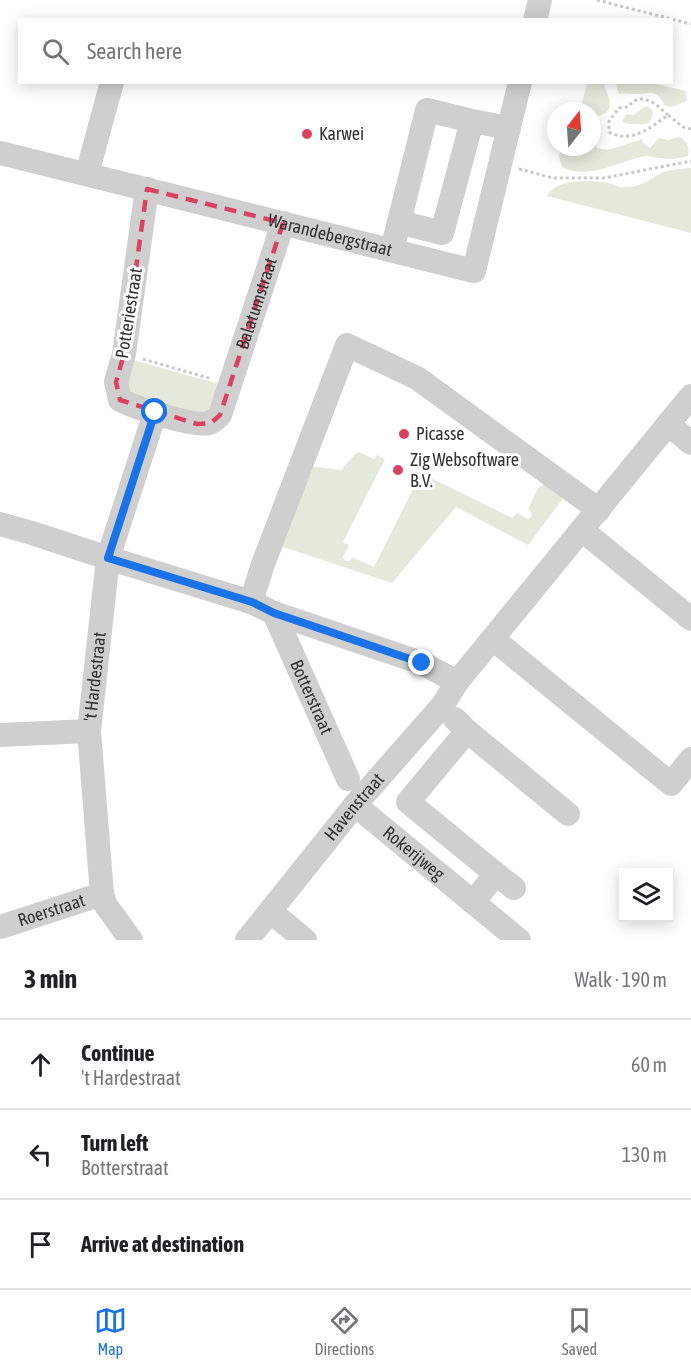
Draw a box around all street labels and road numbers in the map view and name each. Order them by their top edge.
street label: Warandebergstraat [266,209,394,260]
street label: Balatumstraat [231,255,281,352]
street label: Potteriestraat [111,266,146,360]
street label: 't Hardestraat [79,631,110,722]
street label: Botterstraat [286,656,338,737]
street label: Havenstraat [320,769,388,845]
street label: Rokerijweg [379,822,449,884]
street label: Roerstraat [15,889,87,931]

